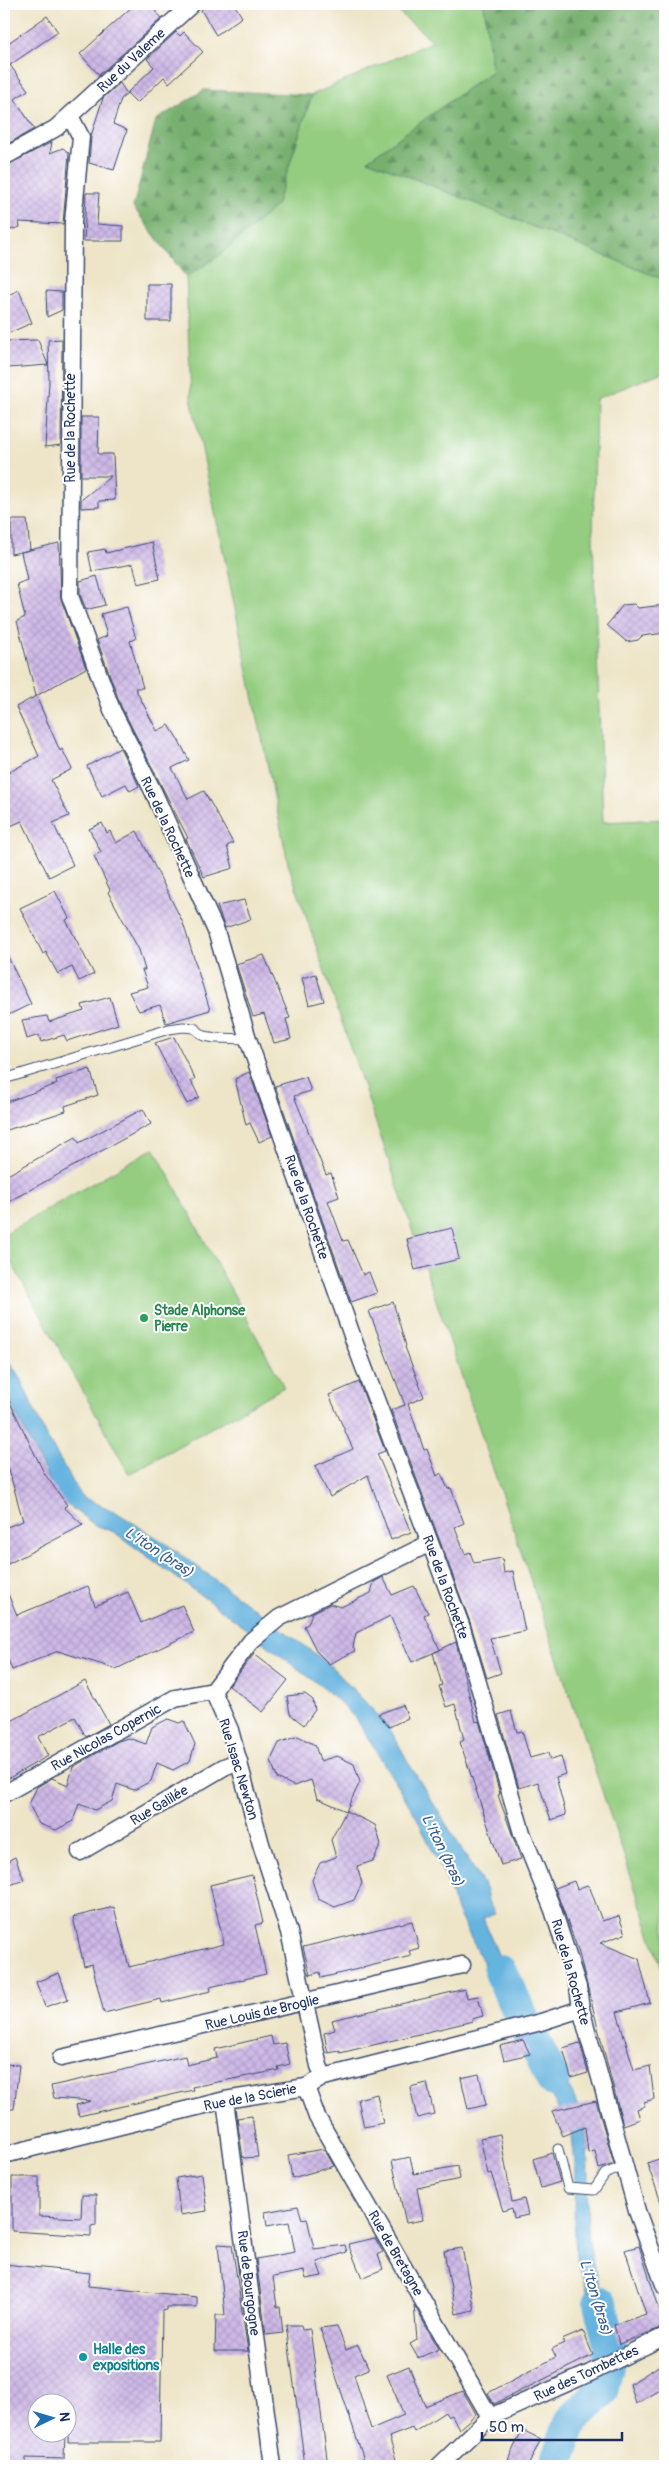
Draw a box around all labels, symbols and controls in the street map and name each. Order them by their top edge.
street label: Rue du Valeme [94,25,169,96]
street label: Rue de la Rochette [62,373,79,483]
street label: Rue de la Rochette [137,774,198,880]
street label: Rue de la Rochette [281,1153,332,1262]
place label: Stade Alphonse Pierre [154,1302,246,1335]
marker: Stade Alphonse Pierre [138,1312,150,1324]
water label: L'Iton (bras) [121,1523,197,1582]
street label: Rue de la Rochette [419,1533,472,1642]
street label: Rue Nicolas Copernic [48,1700,164,1775]
street label: Rue Isaac Newton [215,1716,262,1822]
street label: Rue Galilée [127,1782,191,1829]
water label: L'Iton (bras) [417,1811,468,1889]
street label: Rue de la Rochette [547,1917,594,2027]
street label: Rue Louis de Broglie [204,1991,321,2034]
street label: Rue de la Scierie [202,2080,298,2115]
street label: Rue de Bretagne [364,2208,427,2299]
street label: Rue de Bourgogne [234,2229,263,2337]
water label: L'Iton (bras) [575,2257,616,2337]
place label: Halle des expositions [92,2341,160,2374]
street label: Rue des Tombettes [531,2342,642,2405]
marker: Halle des expositions [77,2351,89,2363]
north arrow [28,2392,78,2442]
scale bar [482,2410,622,2442]
text: N [56,2411,73,2422]
text: 50 m [489,2418,524,2437]

